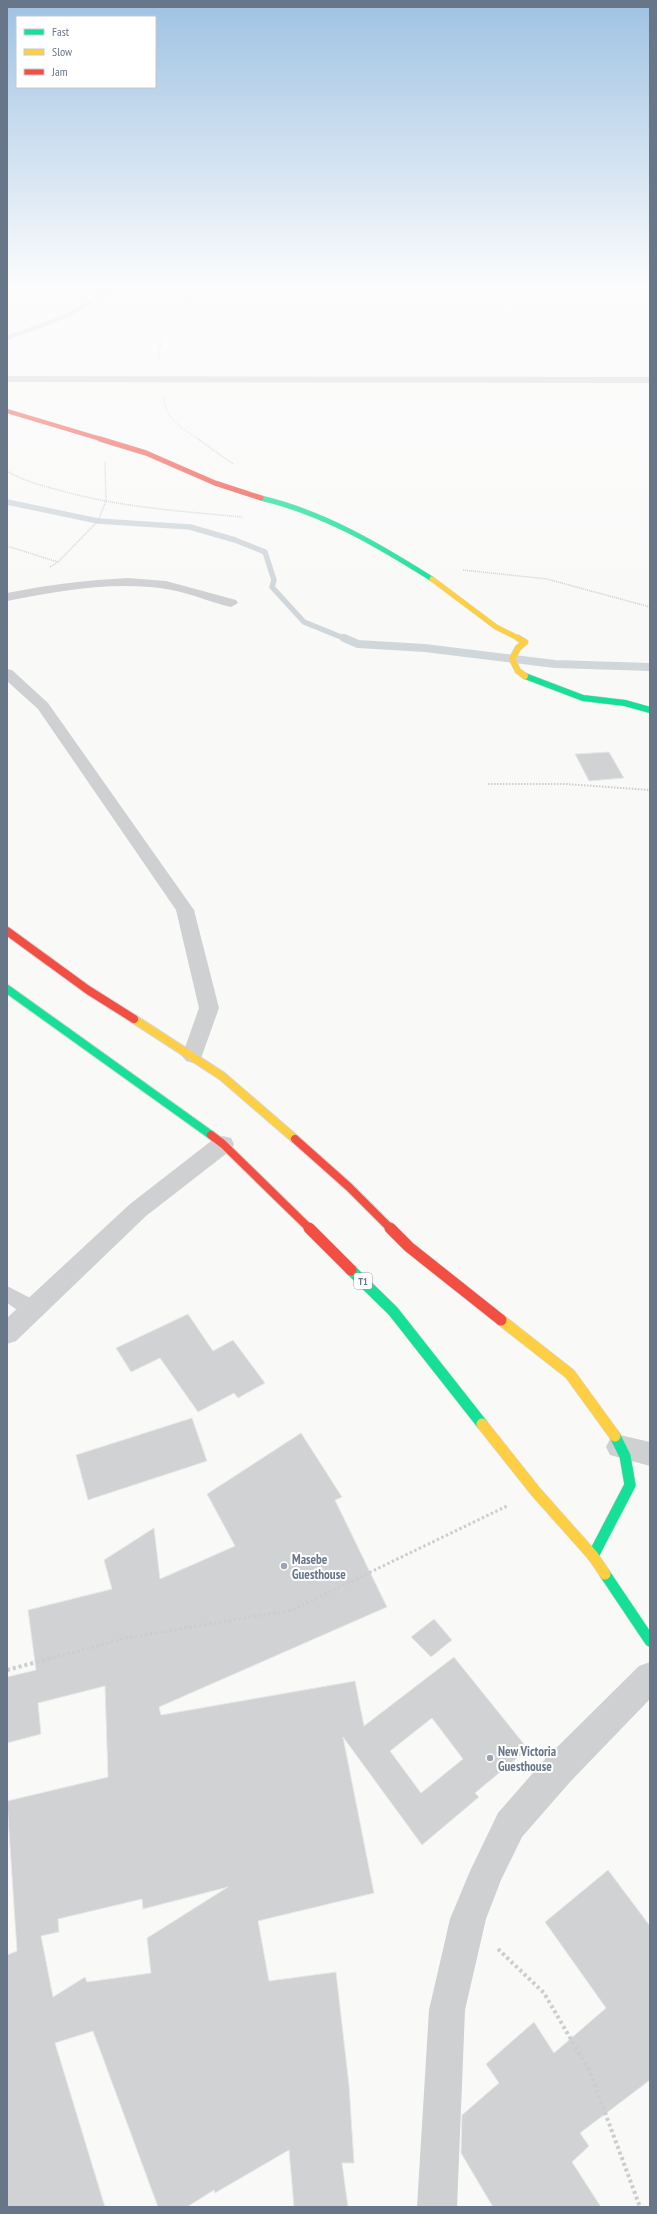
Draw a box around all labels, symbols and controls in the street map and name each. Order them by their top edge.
legend [16,16,156,88]
text: Fast [52,24,70,39]
text: Slow [52,44,73,59]
text: Jam [51,64,68,79]
road number: T1 [354,1273,372,1289]
place label: Masebe Guesthouse [292,1551,346,1583]
marker: Masebe Guesthouse [279,1561,289,1571]
place label: New Victoria Guesthouse [498,1743,556,1775]
marker: New Victoria Guesthouse [485,1753,495,1763]

